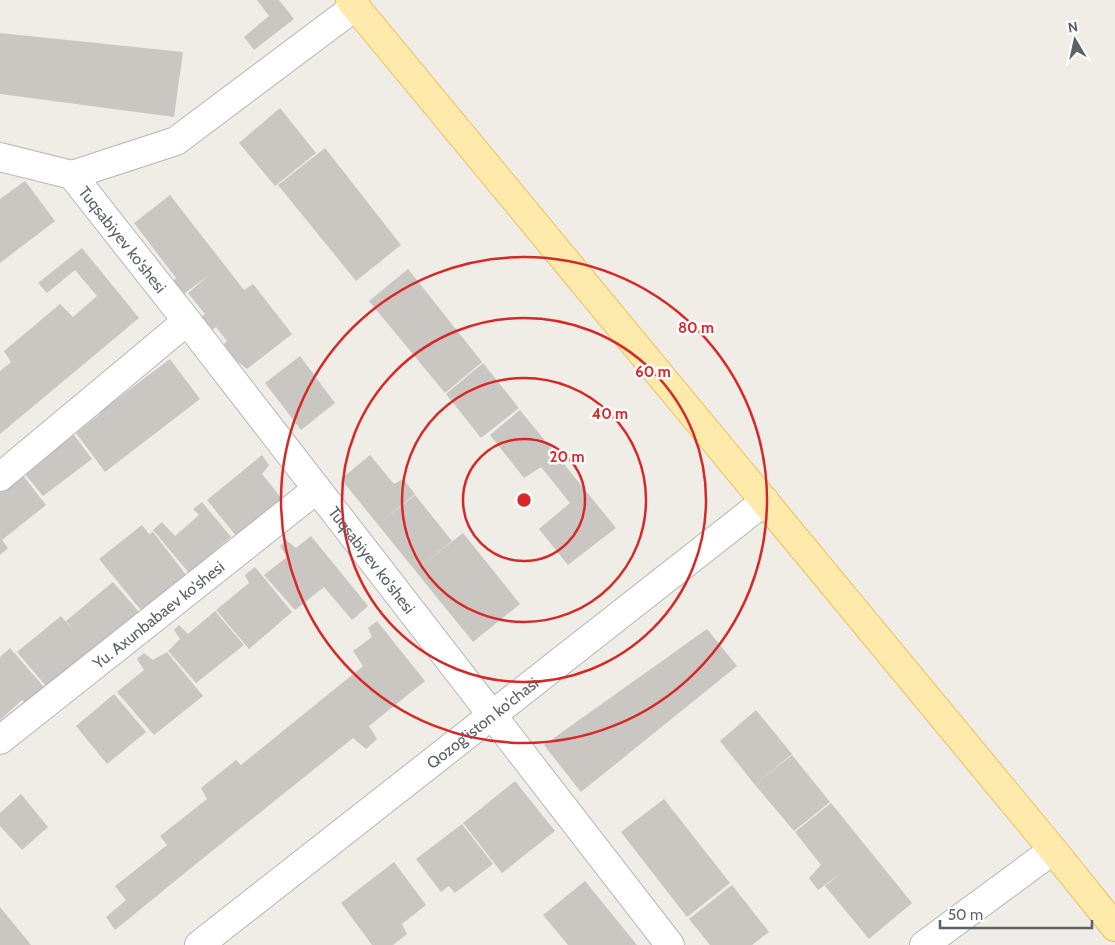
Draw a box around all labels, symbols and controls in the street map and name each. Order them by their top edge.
north arrow [1050,15,1100,65]
text: N [1067,17,1079,37]
street label: Tuqsabiyev ko'shesi [75,182,170,296]
text: 80 m [678,319,714,337]
text: 60 m [635,363,671,381]
text: 40 m [592,405,628,423]
text: 20 m [550,448,584,466]
centre of rings [515,491,533,509]
street label: Tuqsabiyev ko'shesi [325,503,419,617]
street label: Yu. Axunbabaev ko'shesi [88,557,228,673]
street label: Qozog'iston ko'chasi [423,673,542,772]
scale bar [940,898,1092,930]
text: 50 m [948,906,983,924]

